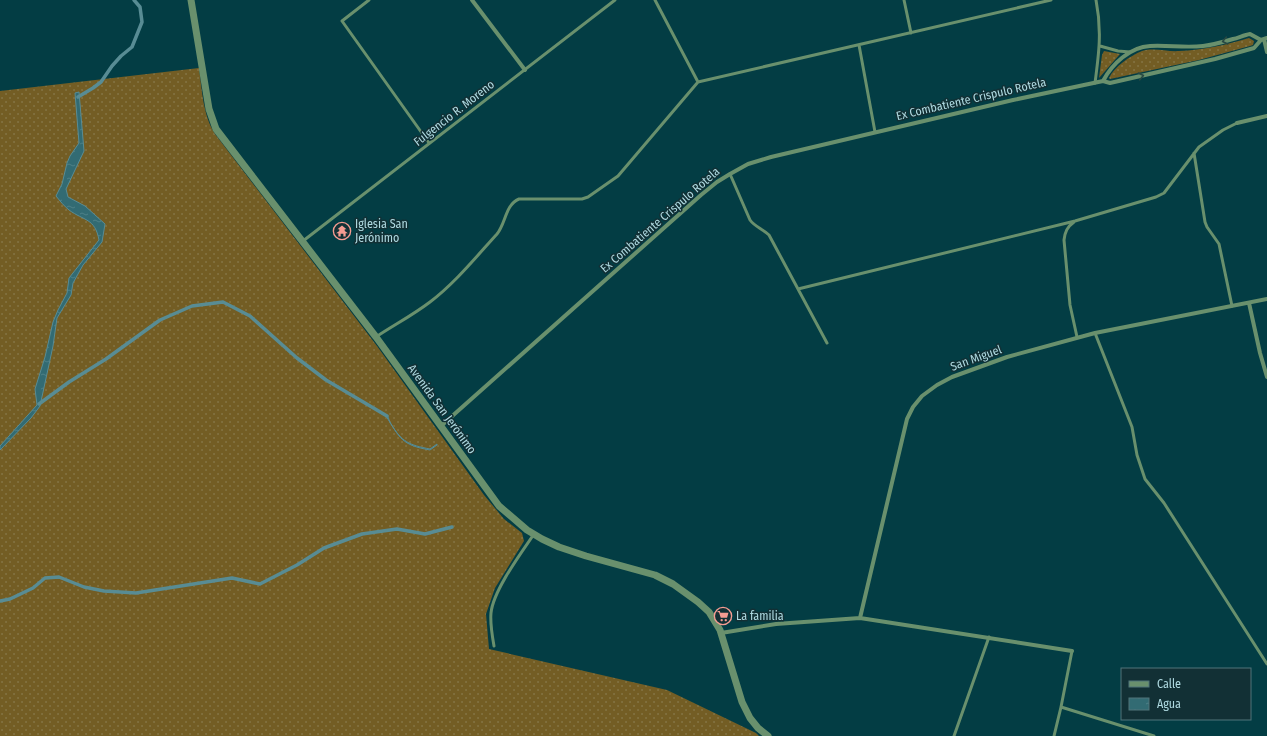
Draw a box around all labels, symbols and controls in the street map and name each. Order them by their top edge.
one-way arrow [1222,37,1228,45]
one-way arrow [1138,72,1144,81]
street label: Ex Combatiente Crispulo Rotela [895,75,1047,123]
street label: Fulgencio R. Moreno [411,77,497,149]
street label: Ex Combatiente Crispulo Rotela [598,164,723,276]
place label: Iglesia San Jerónimo [355,217,408,245]
temple icon: Iglesia San Jerónimo [332,221,352,241]
street label: San Miguel [948,342,1004,374]
street label: Avenida San Jerónimo [405,362,479,456]
supermarket icon: La familia [713,606,733,626]
place label: La familia [736,609,784,623]
legend [1121,668,1251,720]
text: Calle [1157,677,1181,691]
text: Agua [1157,697,1181,711]

